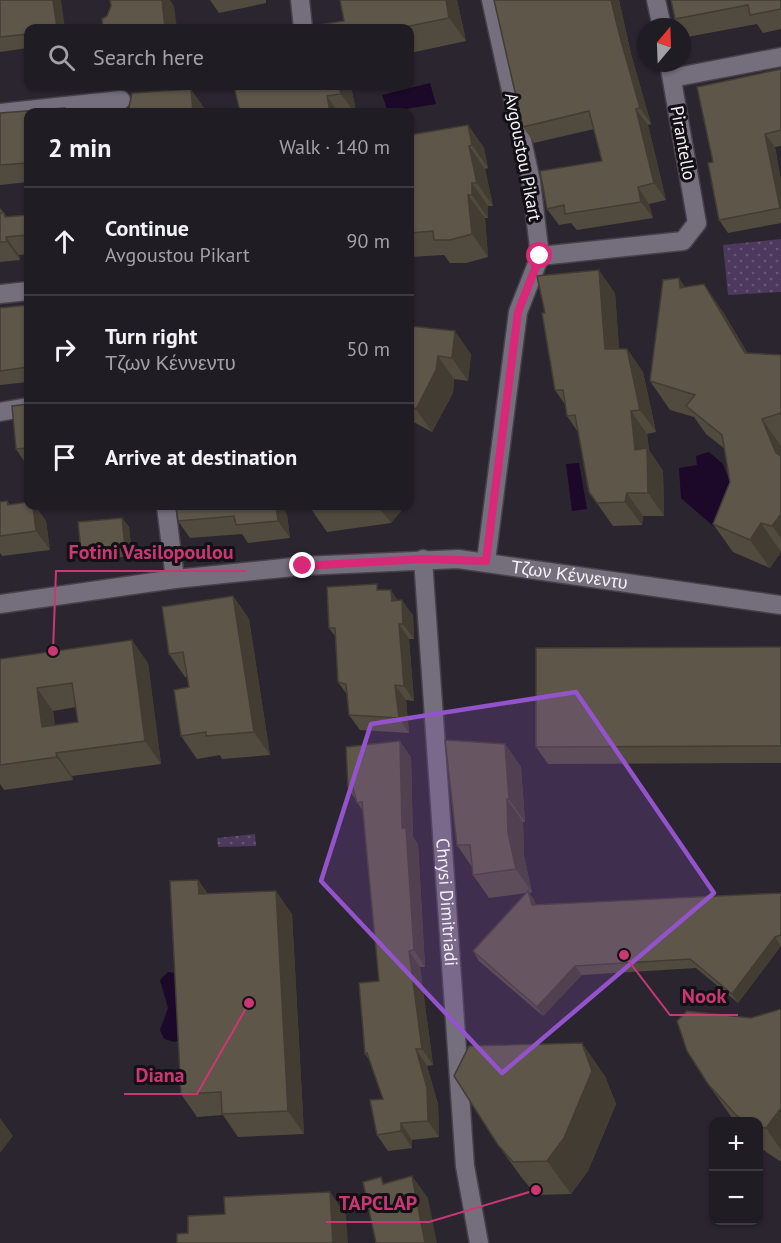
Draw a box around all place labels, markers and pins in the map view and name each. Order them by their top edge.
callout: Fotini Vasilopoulou [56,533,246,571]
callout: Nook [670,977,738,1015]
callout: Diana [124,1056,197,1094]
callout: TAPCLAP [326,1184,429,1222]

